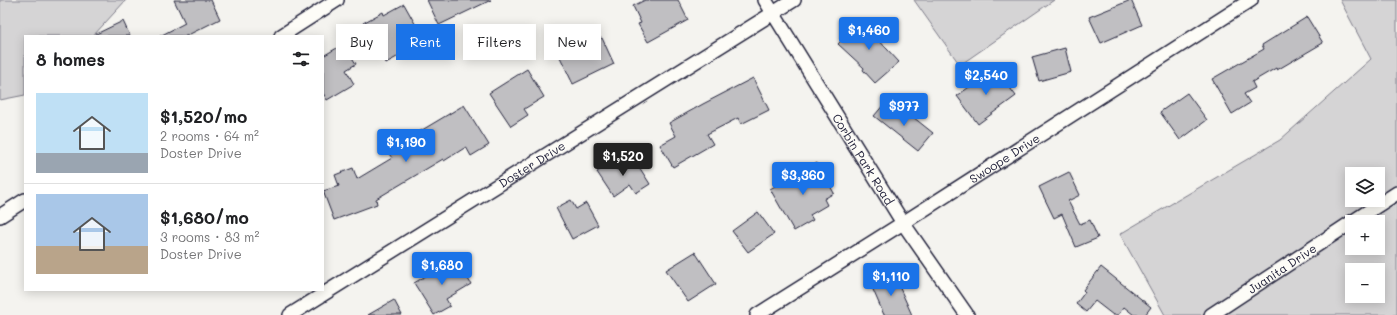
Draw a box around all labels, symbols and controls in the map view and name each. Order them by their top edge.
pin: $1,460 [836,17,902,51]
text: $1,460 [848,21,890,38]
chip: Buy [336,24,388,60]
chip: Rent [396,24,455,60]
chip: Filters [463,24,536,60]
chip: New [544,24,601,60]
text: 8 homes [36,48,105,70]
icon: filters [290,48,312,70]
pin: $2,540 [953,62,1019,96]
text: $2,540 [964,66,1008,83]
pin: $977 [880,93,928,127]
text: $977 [889,97,919,114]
text: $1,520/mo [160,105,247,127]
icon: home [68,109,116,157]
street label: Corbin Park Road [829,110,898,208]
text: 2 rooms · 64 m² [160,127,259,144]
pin: $1,190 [373,129,439,163]
street label: Swoope Drive [966,129,1043,187]
text: $1,190 [386,133,426,150]
street label: Doster Drive [495,137,568,191]
pin: $1,520 [590,143,656,177]
text: Doster Drive [160,144,242,161]
text: $1,520 [602,147,644,164]
pin: $3,360 [770,162,836,196]
text: $3,360 [781,166,825,183]
map controls [1345,167,1385,303]
button: layers [1345,167,1385,207]
text: $1,680/mo [160,206,249,228]
icon: home [68,210,116,258]
button: + [1345,215,1385,255]
text: 3 rooms · 83 m² [160,228,259,245]
street label: Juanita Drive [1244,240,1319,297]
text: Doster Drive [160,245,242,262]
pin: $1,680 [409,252,475,286]
text: $1,680 [421,256,463,273]
pin: $1,110 [858,263,924,297]
button: − [1345,263,1385,303]
text: $1,110 [872,267,910,284]

